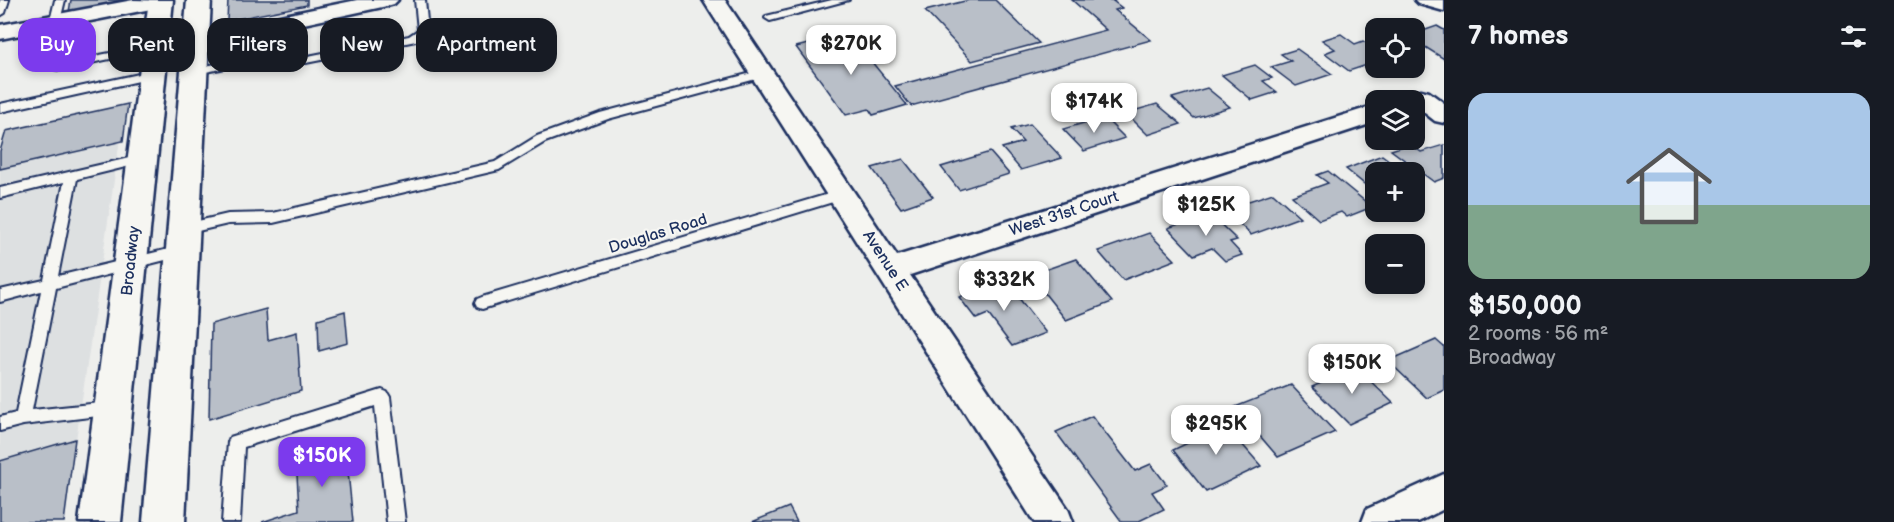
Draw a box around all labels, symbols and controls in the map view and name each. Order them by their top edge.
chip: Buy [18,18,96,72]
chip: Rent [108,18,195,72]
chip: Filters [207,18,308,72]
chip: New [320,18,404,72]
chip: Apartment [416,18,557,72]
map controls [1365,18,1425,294]
button: locate [1365,18,1425,78]
icon: filters [1837,20,1870,53]
text: 7 homes [1468,21,1568,52]
pin: $270K [809,25,893,76]
text: $270K [820,32,882,56]
pin: $174K [1052,83,1136,134]
text: $174K [1065,90,1123,114]
button: layers [1365,90,1425,150]
icon: home [1615,132,1723,240]
button: + [1365,162,1425,222]
pin: $125K [1164,186,1248,237]
street label: West 31st Court [1007,187,1121,241]
text: $125K [1177,193,1235,217]
street label: Douglas Road [606,210,710,258]
street label: Broadway [118,224,144,297]
street label: Avenue E [858,227,912,295]
button: − [1365,234,1425,294]
pin: $332K [962,261,1046,312]
text: $332K [973,268,1035,292]
text: $150,000 [1468,291,1582,322]
text: 2 rooms · 56 m² [1468,322,1608,346]
pin: $150K [1310,344,1394,395]
text: Broadway [1468,346,1556,370]
text: $150K [1322,351,1382,375]
pin: $295K [1174,405,1258,456]
text: $295K [1185,412,1247,436]
pin: $150K [280,437,364,488]
text: $150K [292,444,352,468]

